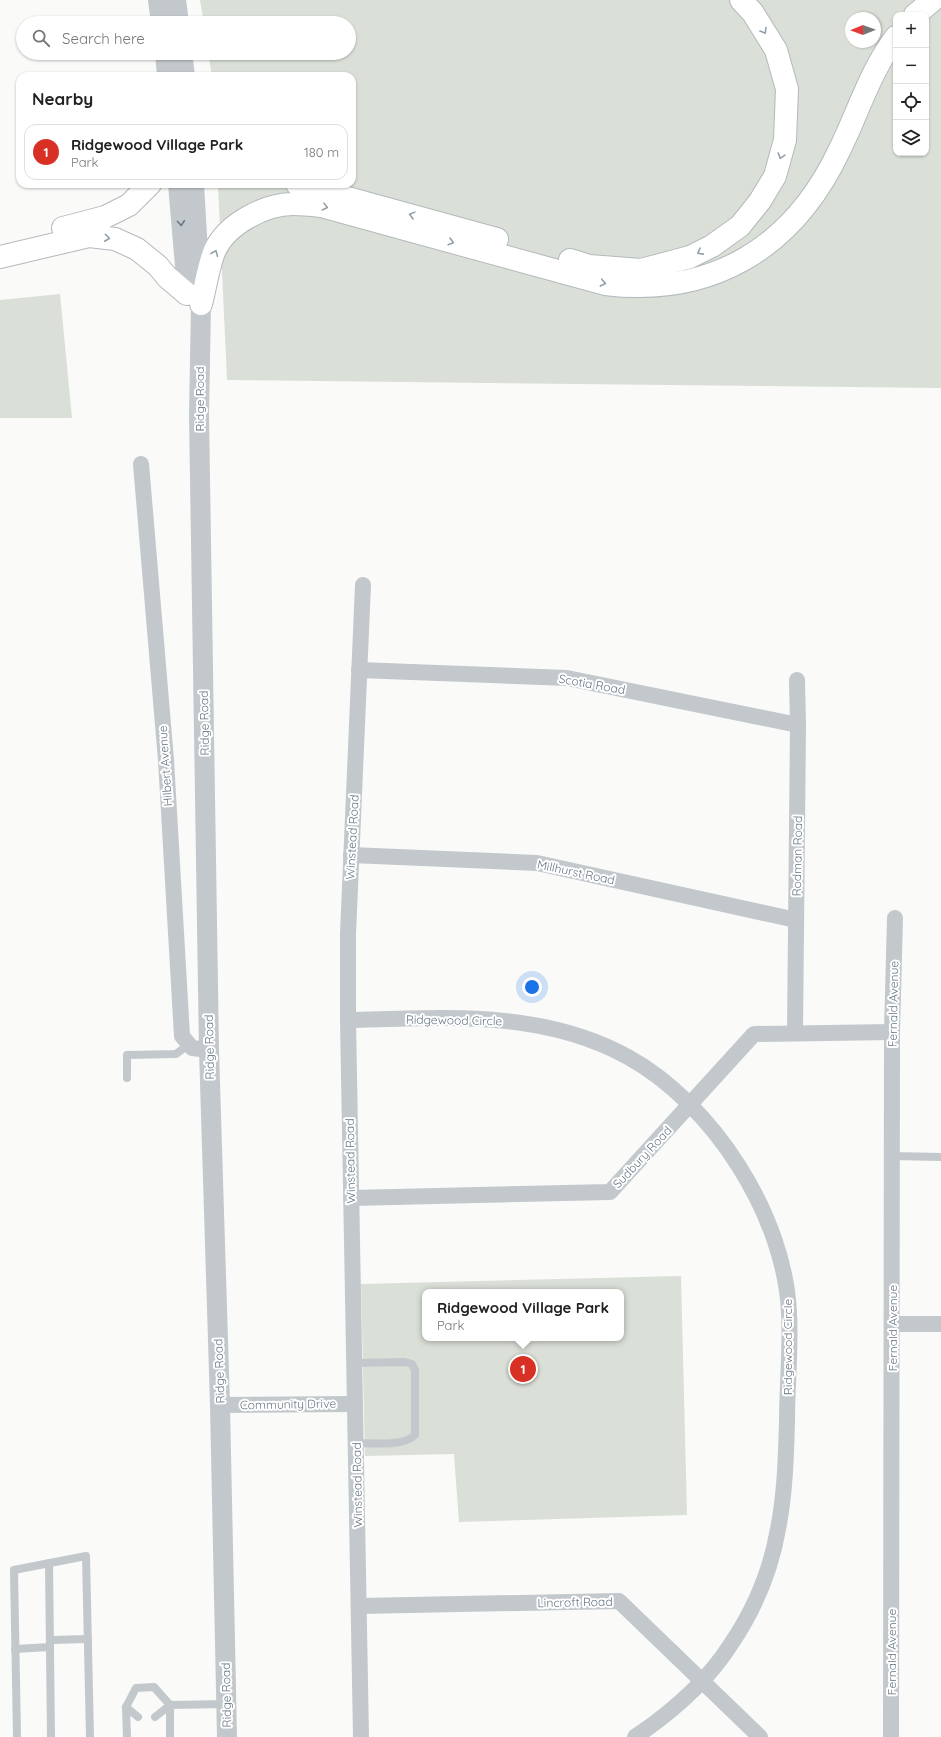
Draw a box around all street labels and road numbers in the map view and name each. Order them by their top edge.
street label: Ridge Road [192,367,207,431]
street label: Scotia Road [558,671,626,697]
street label: Ridge Road [196,690,212,756]
street label: Hilbert Avenue [155,725,175,807]
street label: Winstead Road [342,794,362,880]
street label: Rodman Road [789,816,805,896]
street label: Millhurst Road [536,856,616,888]
street label: Fernald Avenue [885,960,901,1047]
street label: Ridgewood Circle [406,1012,503,1028]
street label: Ridge Road [201,1014,217,1080]
street label: Winstead Road [342,1118,358,1204]
street label: Sudbury Road [609,1123,675,1191]
street label: Fernald Avenue [885,1285,900,1371]
street label: Ridgewood Circle [780,1299,795,1395]
street label: Ridge Road [210,1338,228,1404]
street label: Community Drive [240,1396,337,1412]
street label: Winstead Road [349,1442,365,1528]
street label: Lincroft Road [537,1594,613,1610]
street label: Fernald Avenue [884,1609,899,1695]
street label: Ridge Road [218,1662,234,1728]

